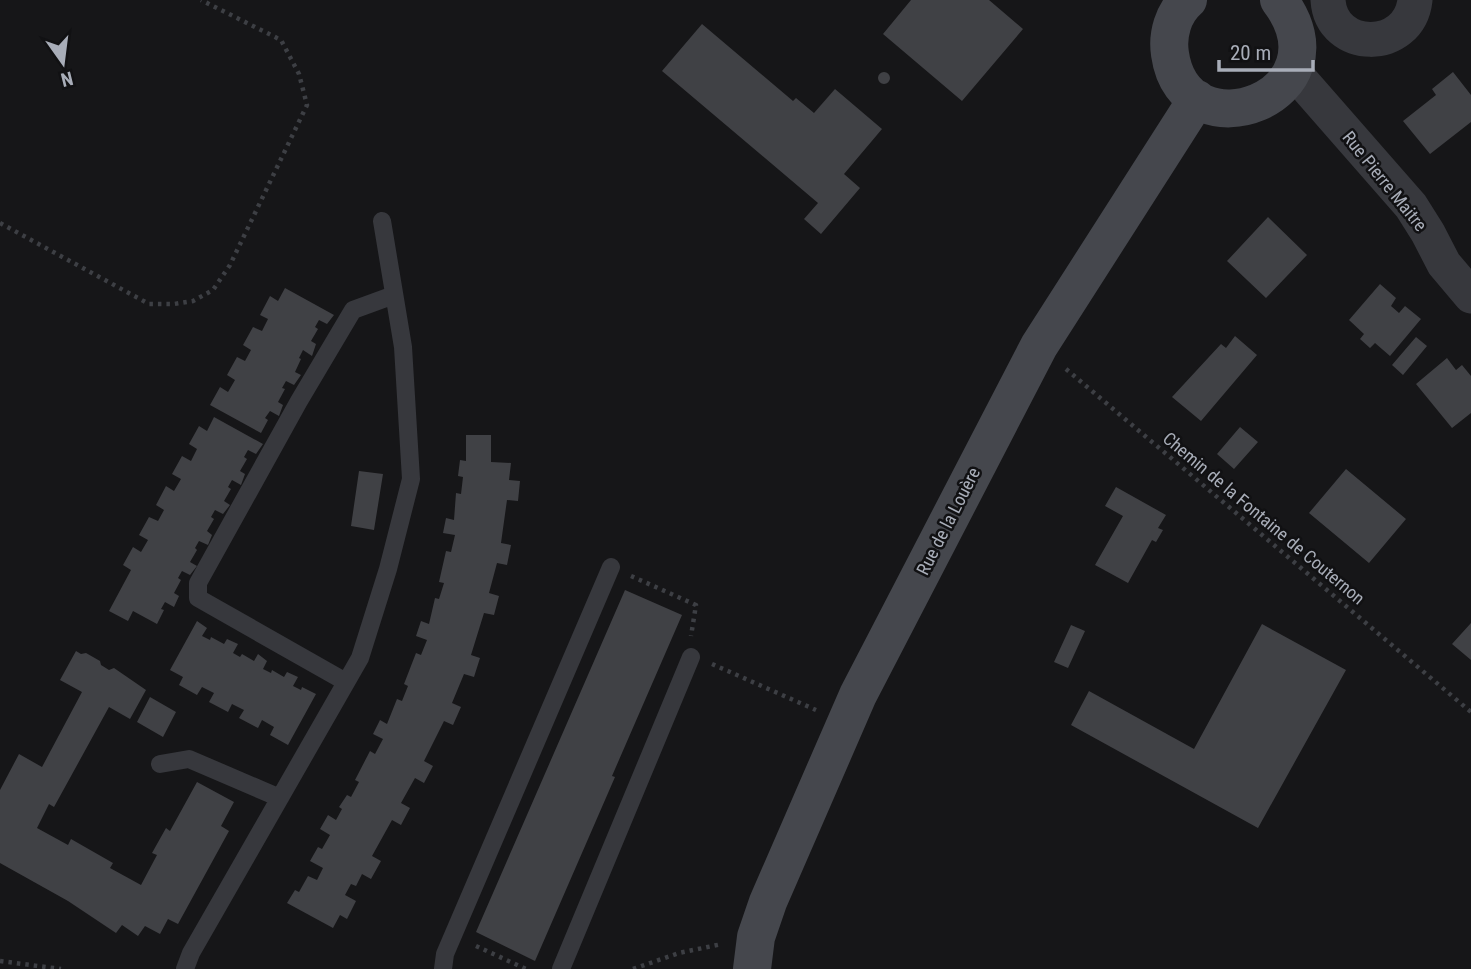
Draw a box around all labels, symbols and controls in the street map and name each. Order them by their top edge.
north arrow [28,28,98,98]
scale bar [1219,28,1314,72]
text: 20 m [1230,41,1271,65]
text: N [59,66,75,92]
street label: Rue Pierre Maitre [1338,127,1432,235]
street label: Chemin de la Fontaine de Couternon [1159,427,1369,609]
street label: Rue de la Louère [912,464,984,578]

